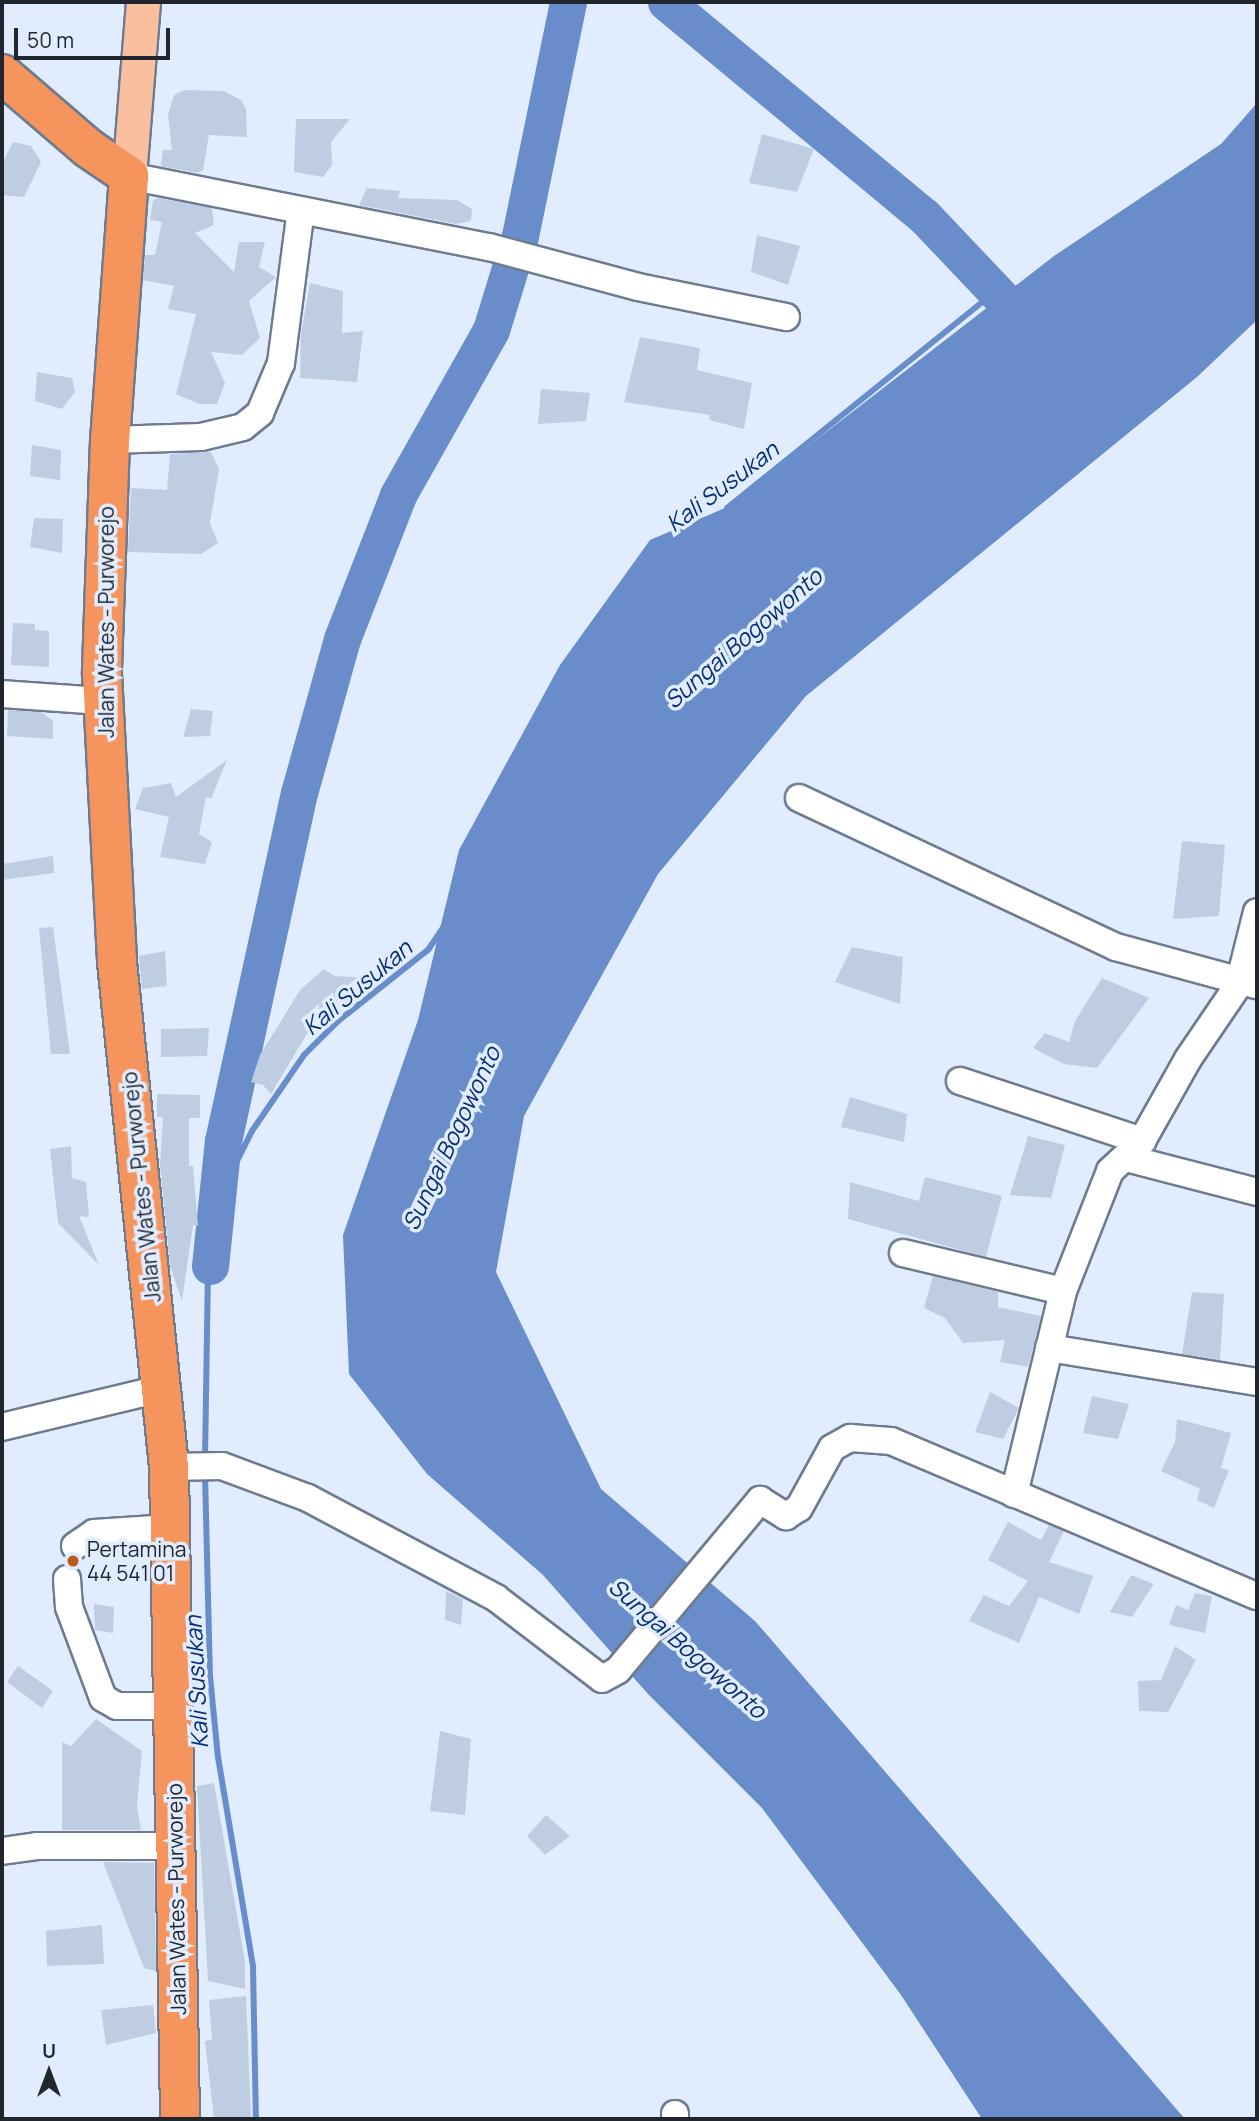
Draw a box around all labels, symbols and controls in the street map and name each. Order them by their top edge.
scale bar [18,14,173,58]
text: 50 m [27,26,74,54]
water label: Kali Susukan [661,435,783,537]
street label: Jalan Wates - Purworejo [93,506,119,738]
water label: Sungai Bogowonto [659,562,827,714]
water label: Kali Susukan [297,934,417,1040]
water label: Sungai Bogowonto [396,1042,506,1234]
street label: Jalan Wates - Purworejo [116,1070,166,1304]
place label: Pertamina 44 541 01 [87,1536,186,1586]
marker: Pertamina 44 541 01 [65,1553,81,1569]
water label: Sungai Bogowonto [604,1572,772,1724]
water label: Kali Susukan [179,1615,213,1749]
street label: Jalan Wates - Purworejo [161,1783,191,2015]
north arrow [14,2037,84,2107]
text: U [42,2038,56,2064]

